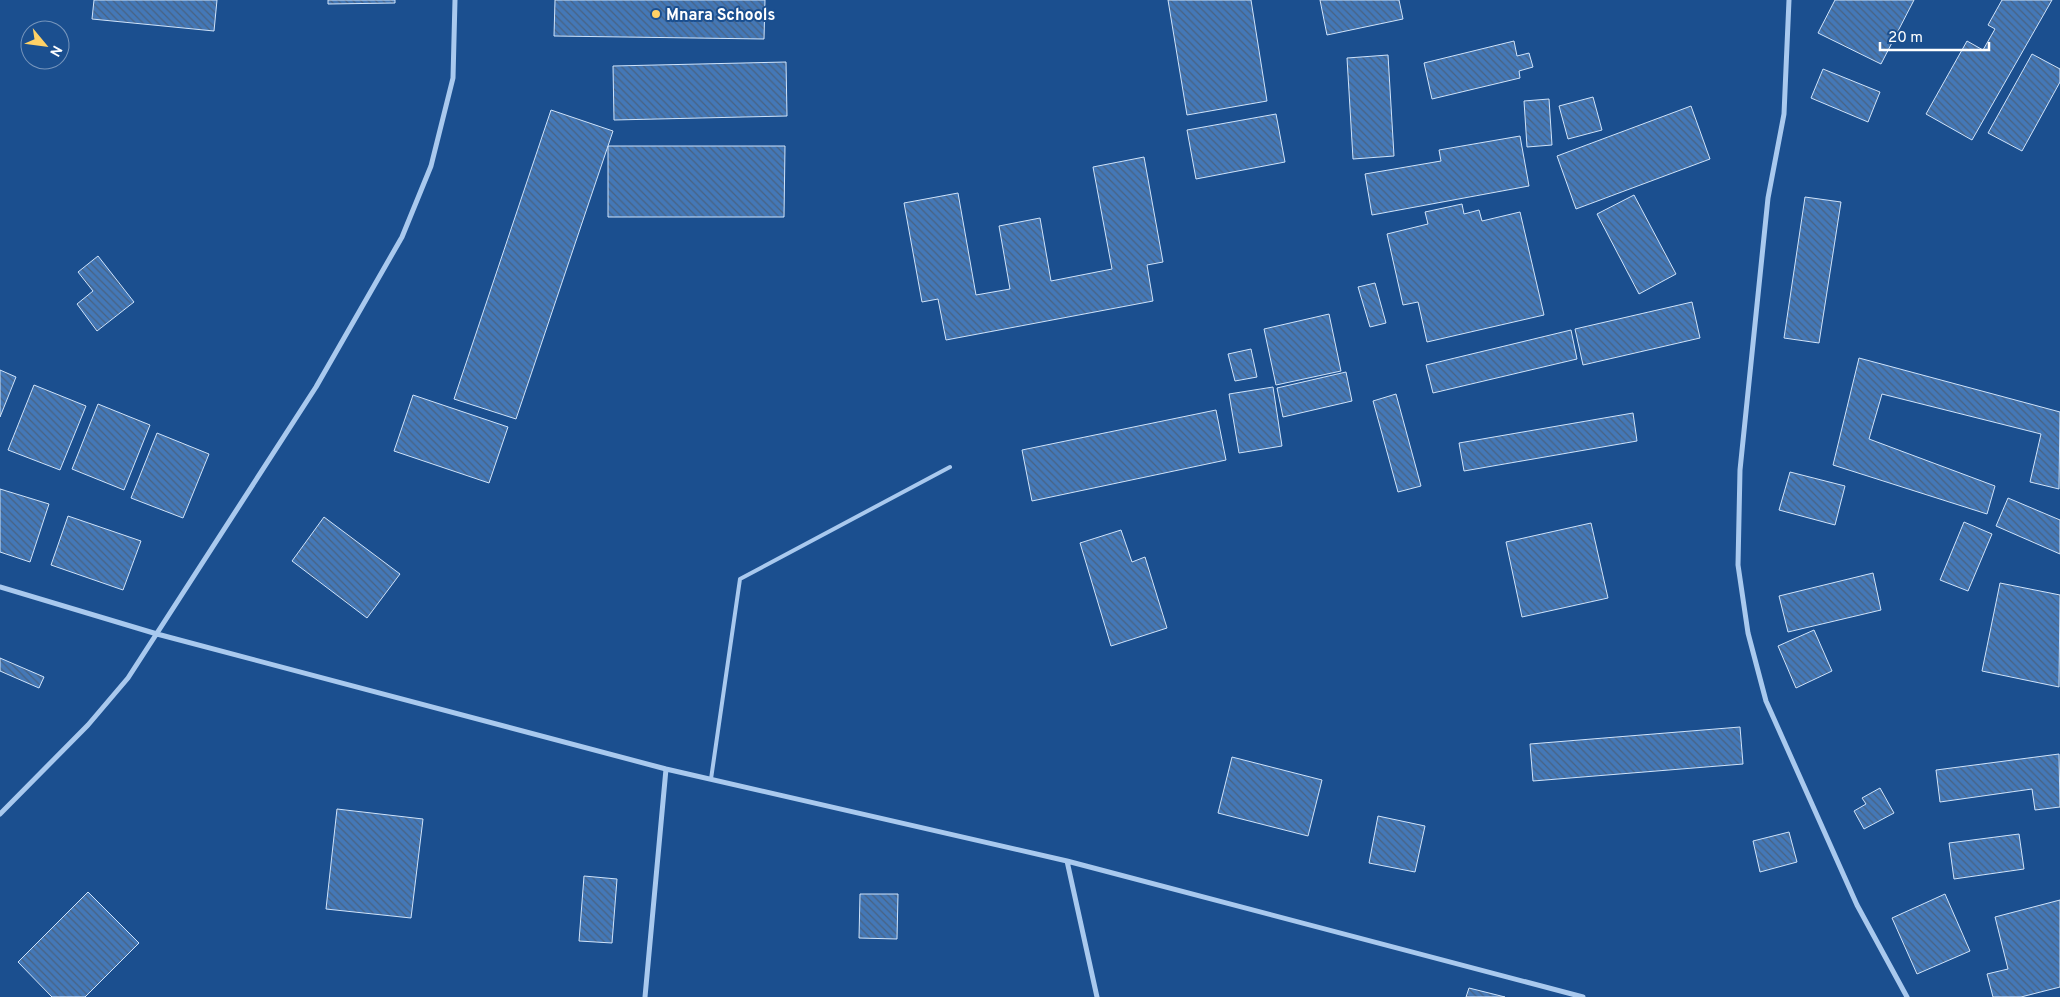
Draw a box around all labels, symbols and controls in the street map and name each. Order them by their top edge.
place label: Mnara Schools [666,6,775,26]
marker: Mnara Schools [650,8,662,20]
north arrow [20,20,70,70]
scale bar [1880,20,1989,52]
text: 20 m [1888,29,1923,48]
text: N [45,42,65,59]

